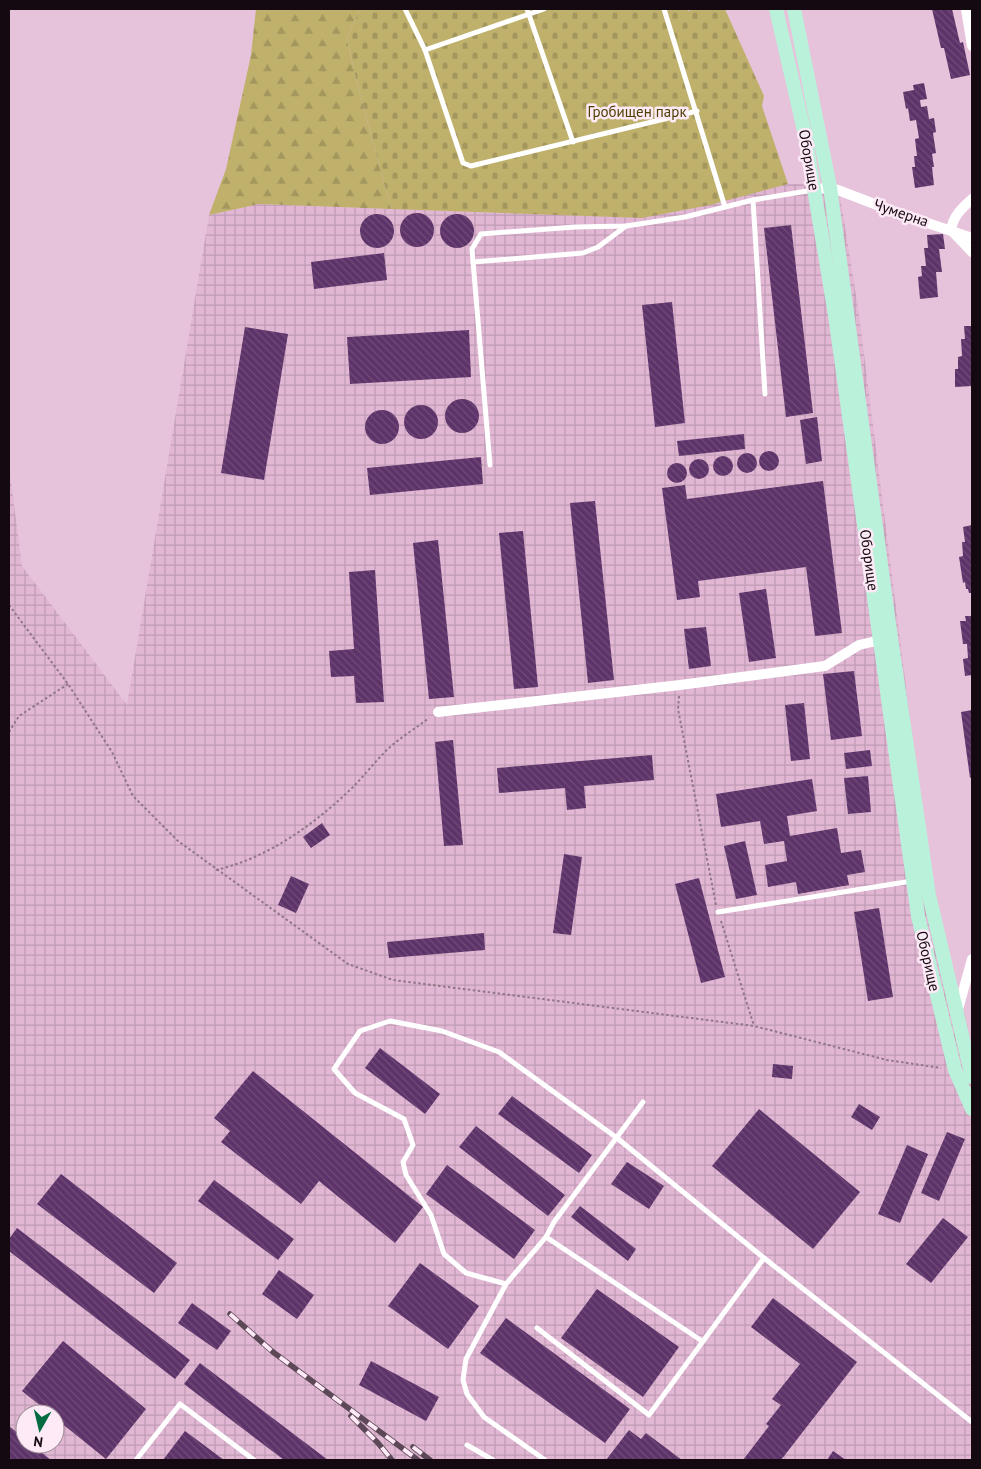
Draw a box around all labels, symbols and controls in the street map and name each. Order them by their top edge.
park label: Гробищен парк [587,102,687,121]
street label: Оборище [795,128,824,192]
street label: Чумерна [871,194,931,231]
street label: Оборище [856,528,883,592]
street label: Оборище [912,929,945,993]
north arrow [15,1404,65,1454]
text: N [32,1432,44,1451]

